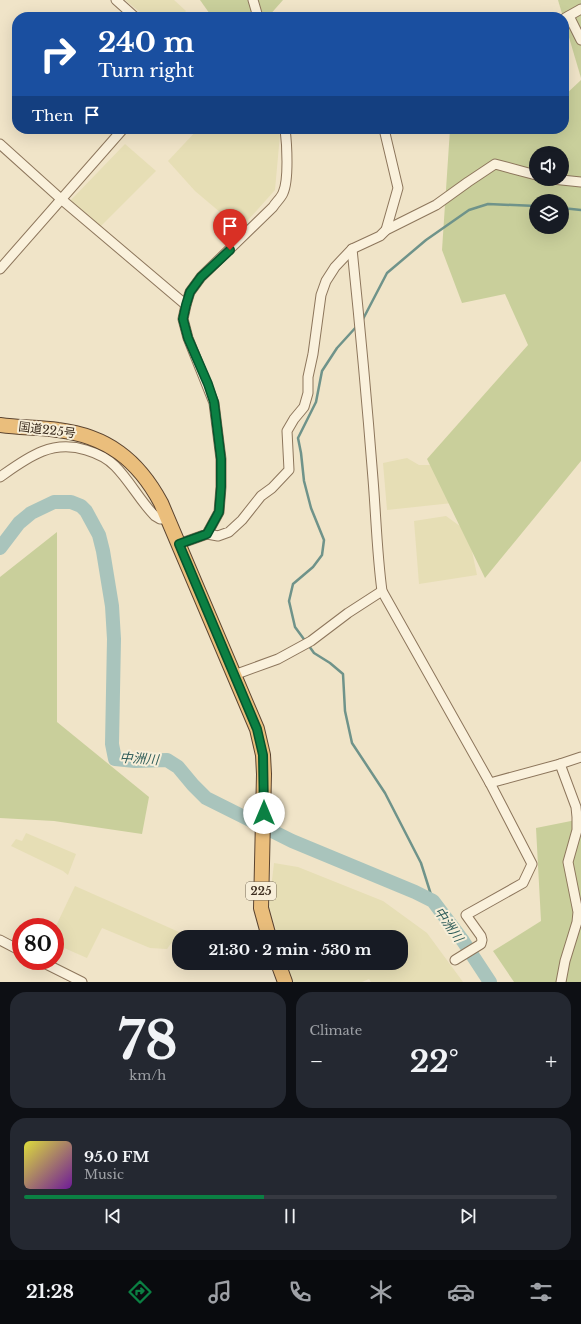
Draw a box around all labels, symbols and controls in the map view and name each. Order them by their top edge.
text: 240 m [98,25,194,60]
icon: right [32,28,84,80]
text: Turn right [98,60,194,82]
icon: arrive [81,104,103,126]
text: Then [32,106,73,125]
map controls [529,146,569,234]
button: sound [529,146,569,186]
button: layers [529,194,569,234]
pin [213,209,247,250]
icon: arrive [219,215,241,237]
street label: 国道225号 [18,419,77,440]
water label: 中洲川 [119,749,161,768]
position arrow [243,792,285,834]
road number: 225 [246,882,276,900]
water label: 中洲川 [430,903,468,947]
speed limit sign: 80 [12,918,64,970]
text: 21:30 · 2 min · 530 m [209,940,371,959]
text: 78 [118,1009,178,1073]
text: Climate [310,1022,362,1039]
text: 22° [410,1043,459,1080]
text: − [310,1048,323,1075]
text: + [545,1048,557,1075]
text: km/h [129,1067,166,1084]
text: 95.0 FM [84,1147,149,1166]
text: Music [84,1166,124,1183]
icon: previous [102,1205,124,1227]
icon: pause [279,1205,301,1227]
icon: next [457,1205,479,1227]
icon: directions [126,1278,154,1306]
icon: music [206,1278,234,1306]
icon: phone [286,1278,314,1306]
icon: climate [367,1278,395,1306]
icon: car [447,1278,475,1306]
icon: filters [527,1278,555,1306]
text: 21:28 [26,1281,74,1303]

